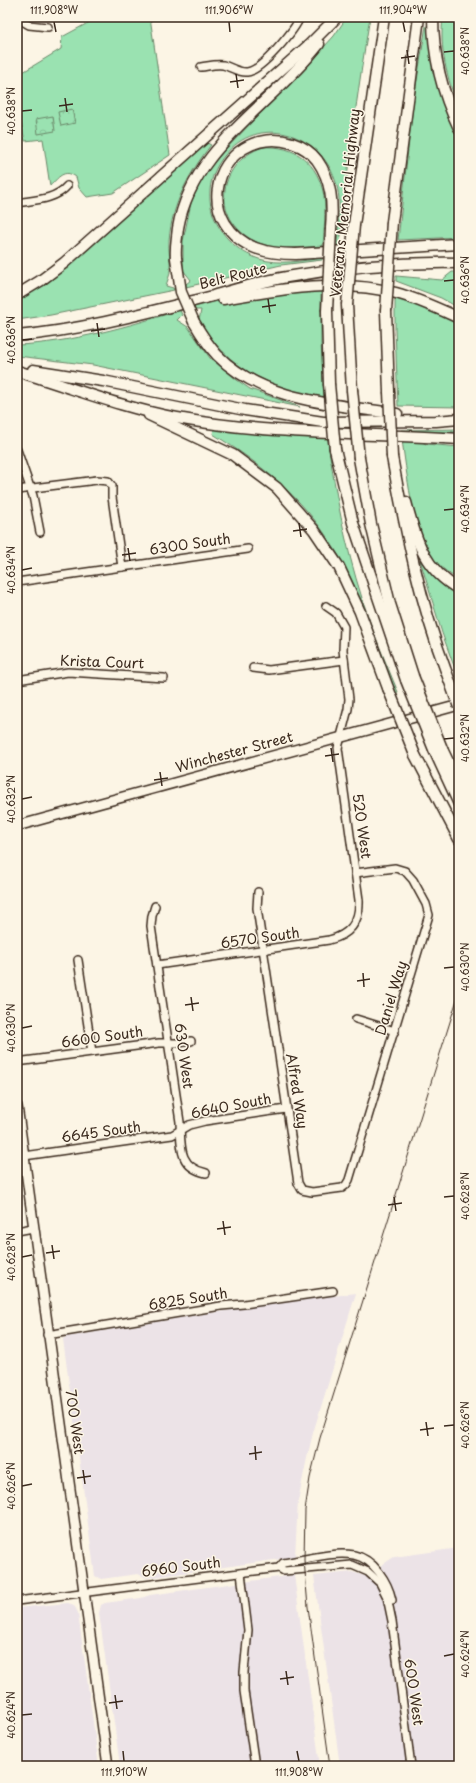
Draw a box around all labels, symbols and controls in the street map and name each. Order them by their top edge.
text: 111.908°W [30,2,79,17]
text: 111.906°W [205,2,254,17]
text: 111.904°W [379,2,428,17]
text: 40.638°N [457,27,472,75]
text: 40.638°N [3,87,18,135]
street label: Veterans Memorial Highway [324,107,365,299]
text: 40.636°N [457,256,472,304]
street label: Belt Route [197,257,269,294]
text: 40.636°N [3,316,18,364]
text: 40.634°N [457,485,472,533]
street label: 6300 South [148,527,232,560]
text: 40.634°N [3,546,18,594]
street label: Krista Court [59,650,145,673]
text: 40.632°N [457,714,472,762]
street label: Winchester Street [173,726,295,777]
text: 40.632°N [3,775,18,823]
street label: 520 West [348,792,378,860]
street label: 6570 South [219,922,301,953]
text: 40.630°N [457,942,472,991]
street label: Daniel Way [369,958,412,1038]
text: 40.630°N [3,1003,18,1052]
street label: 6600 South [60,1020,144,1053]
street label: 630 West [170,1022,200,1090]
street label: Alfred Way [281,1052,314,1130]
street label: 6640 South [189,1087,273,1124]
street label: 6645 South [60,1116,142,1147]
text: 40.628°N [457,1172,472,1220]
text: 40.628°N [3,1233,18,1281]
street label: 6825 South [147,1282,229,1315]
street label: 700 West [61,1388,91,1456]
text: 40.626°N [457,1401,472,1449]
text: 40.626°N [3,1462,18,1510]
street label: 6960 South [140,1551,222,1582]
text: 40.624°N [457,1630,472,1678]
street label: 600 West [399,1657,430,1727]
text: 40.624°N [3,1691,18,1739]
text: 111.910°W [101,1764,148,1779]
text: 111.908°W [275,1764,324,1779]

